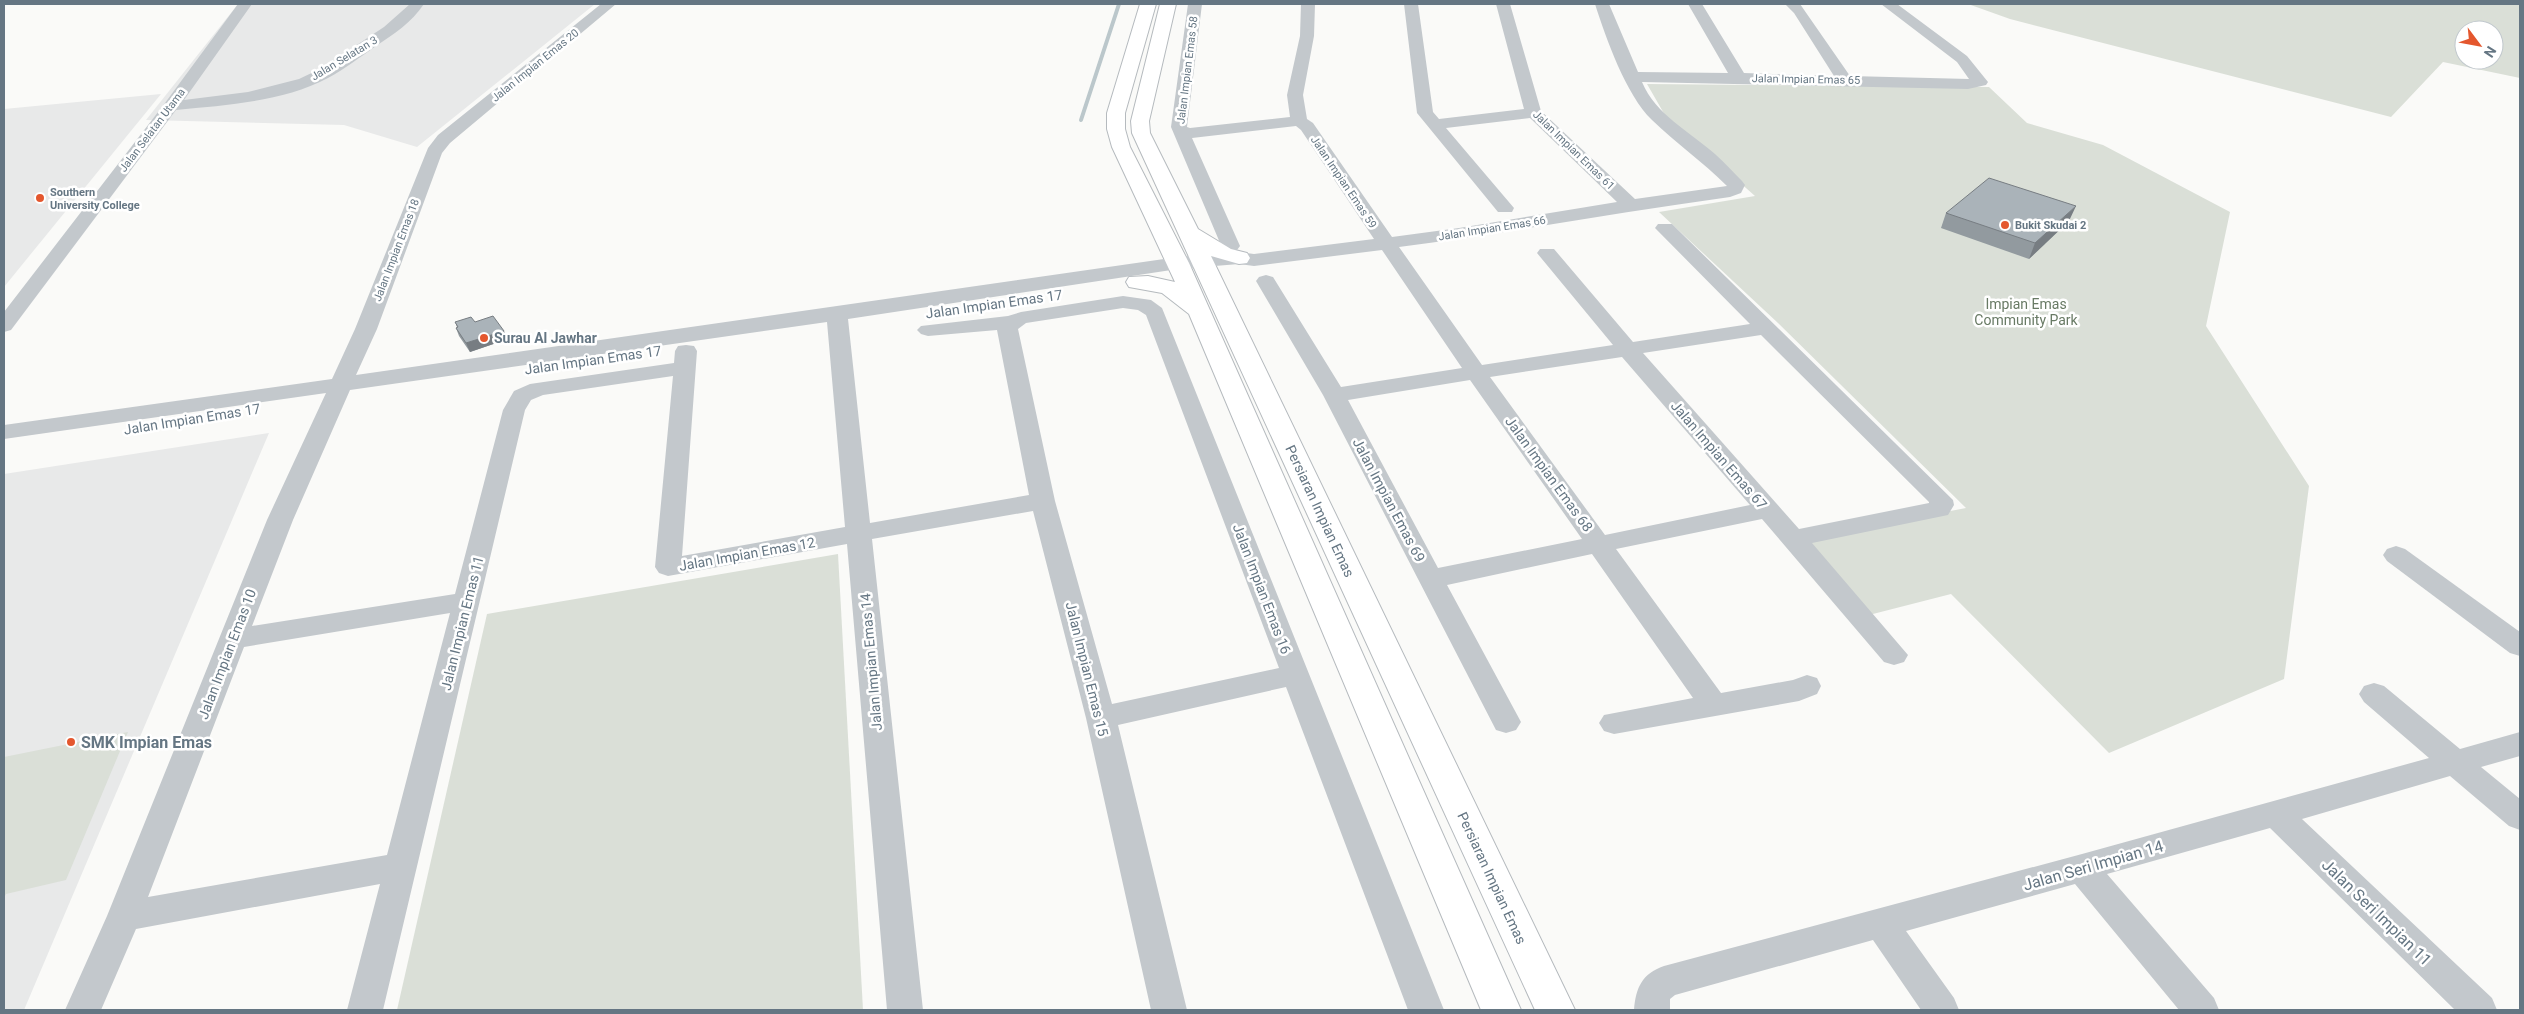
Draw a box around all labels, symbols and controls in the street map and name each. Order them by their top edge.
street label: Jalan Impian Emas 58 [1174,15,1201,125]
north arrow [2454,20,2504,70]
street label: Jalan Impian Emas 20 [489,26,582,105]
street label: Jalan Selatan 3 [309,34,380,83]
text: N [2481,43,2499,60]
street label: Jalan Impian Emas 65 [1752,72,1860,87]
street label: Jalan Selatan Utama [117,86,188,175]
street label: Jalan Impian Emas 61 [1530,108,1617,193]
street label: Jalan Impian Emas 59 [1308,134,1379,231]
place label: Southern University College [50,186,140,212]
marker: Southern University College [34,192,46,204]
street label: Jalan Impian Emas 18 [371,197,422,303]
street label: Jalan Impian Emas 66 [1438,214,1547,243]
marker: Bukit Skudai 2 [1999,219,2011,231]
place label: Bukit Skudai 2 [2015,219,2086,232]
street label: Jalan Impian Emas 17 [925,286,1064,322]
park label: Impian Emas Community Park [1974,296,2079,328]
place label: Surau Al Jawhar [494,330,597,346]
marker: Surau Al Jawhar [478,332,490,344]
street label: Jalan Impian Emas 17 [524,342,663,378]
street label: Jalan Impian Emas 67 [1668,398,1770,512]
street label: Jalan Impian Emas 17 [123,400,262,438]
street label: Jalan Impian Emas 68 [1502,413,1596,535]
street label: Jalan Impian Emas 69 [1350,435,1428,565]
street label: Persiaran Impian Emas [1282,442,1358,580]
street label: Jalan Impian Emas 16 [1230,522,1294,656]
street label: Jalan Impian Emas 12 [678,534,816,574]
street label: Jalan Impian Emas 11 [438,554,486,692]
street label: Jalan Impian Emas 10 [195,587,259,721]
street label: Jalan Impian Emas 14 [857,592,885,731]
street label: Jalan Impian Emas 15 [1063,600,1111,738]
place label: SMK Impian Emas [81,733,212,752]
marker: SMK Impian Emas [65,736,77,748]
street label: Persiaran Impian Emas [1454,809,1530,947]
street label: Jalan Seri Impian 14 [2021,836,2165,895]
street label: Jalan Seri Impian 11 [2318,855,2435,970]

